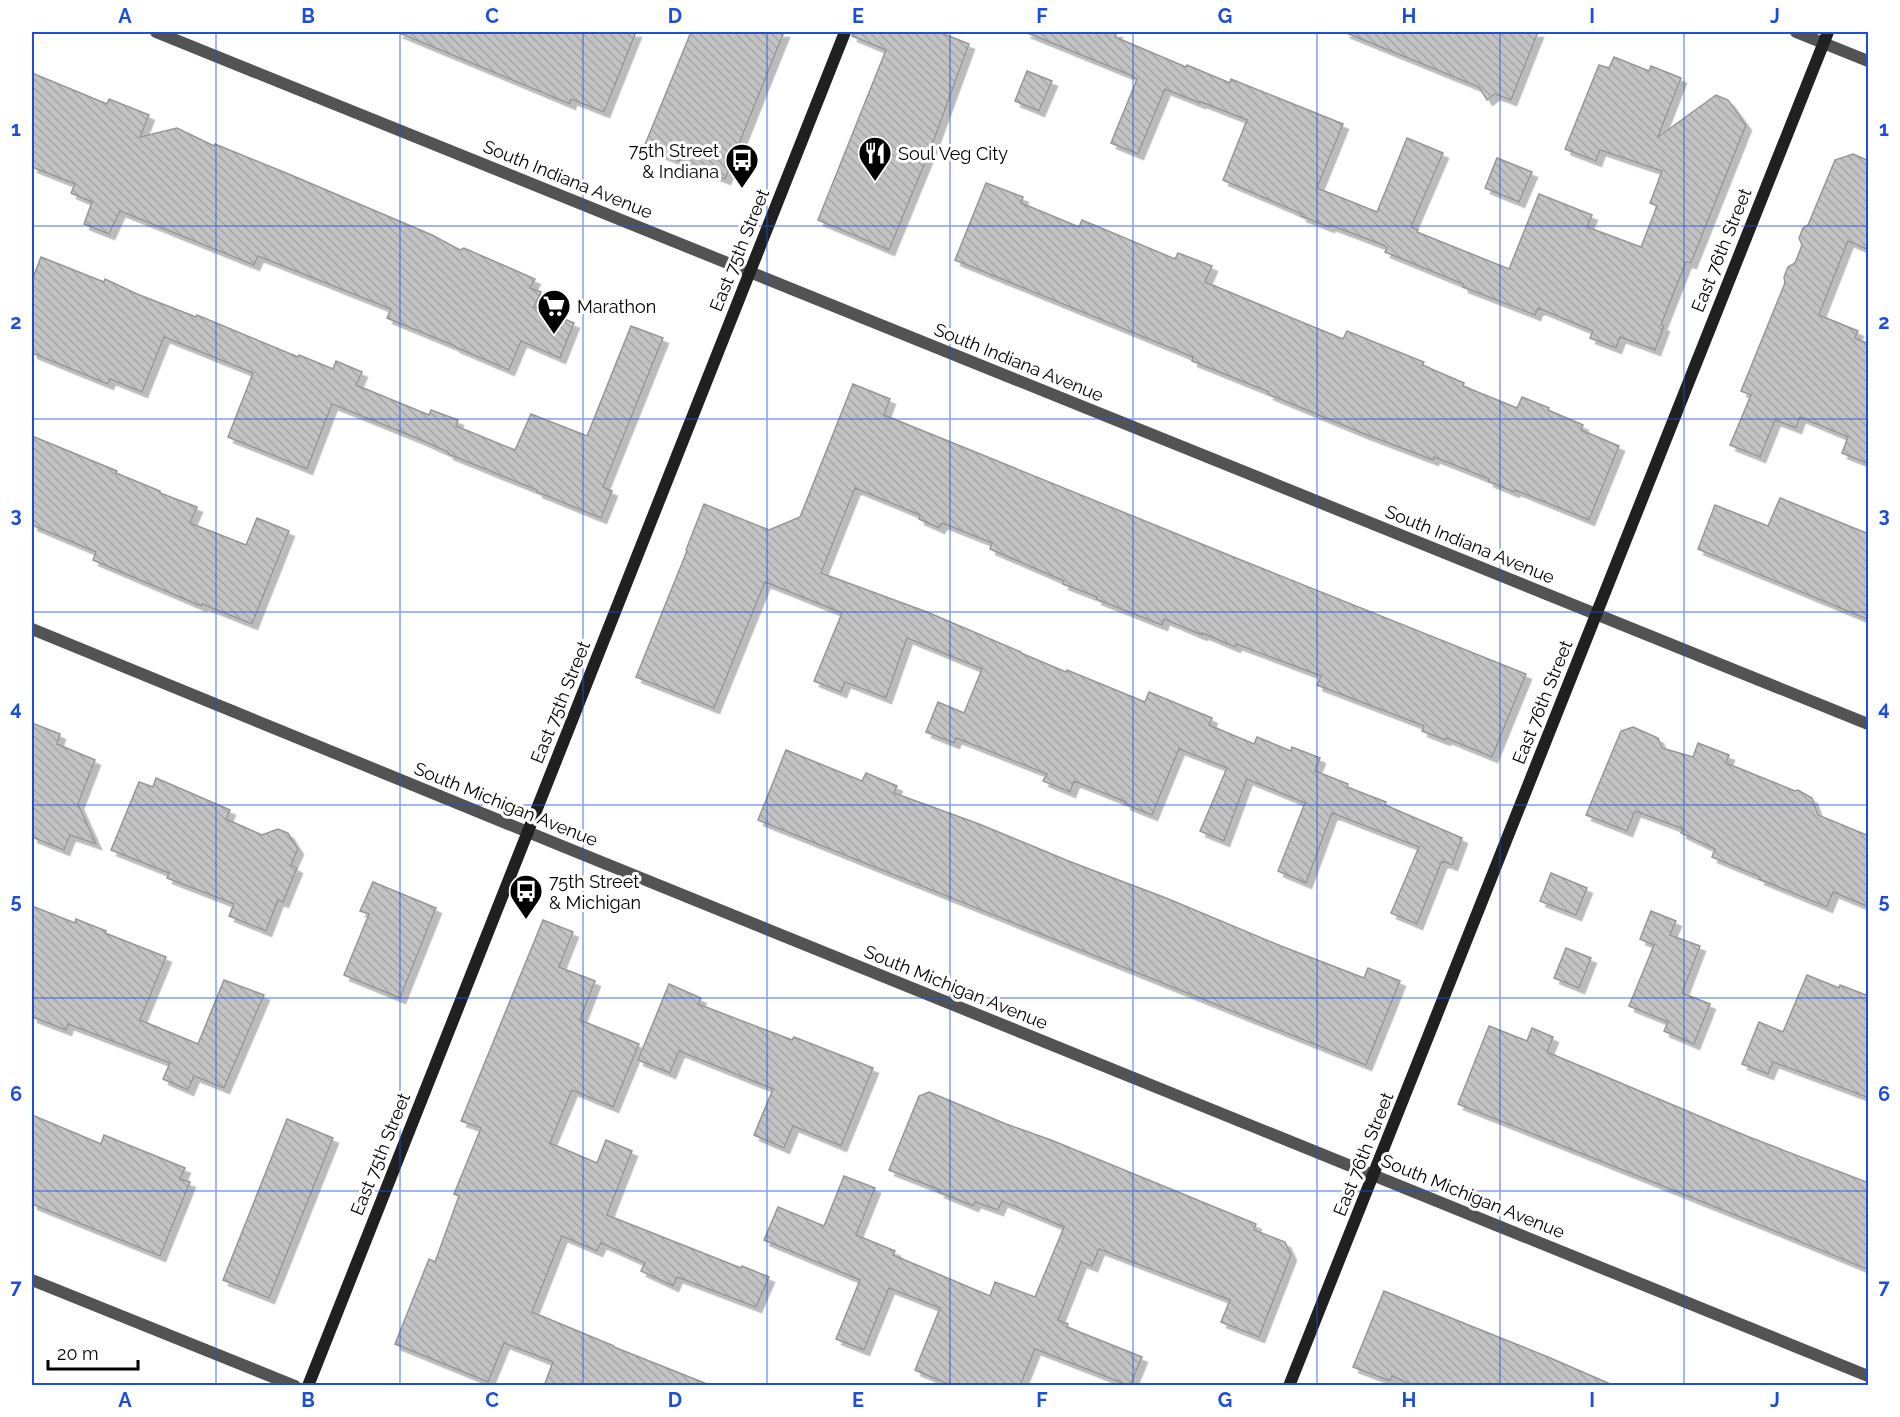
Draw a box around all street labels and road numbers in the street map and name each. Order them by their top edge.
street label: South Indiana Avenue [480,135,656,223]
street label: East 76th Street [1687,185,1755,315]
street label: East 75th Street [705,186,773,314]
street label: South Indiana Avenue [931,318,1107,406]
street label: South Indiana Avenue [1382,500,1558,588]
street label: East 76th Street [1508,637,1576,767]
street label: East 75th Street [526,638,594,766]
street label: South Michigan Avenue [411,758,601,851]
street label: South Michigan Avenue [861,941,1051,1034]
street label: East 76th Street [1329,1089,1397,1219]
street label: East 75th Street [346,1090,414,1218]
street label: South Michigan Avenue [1378,1150,1568,1243]

